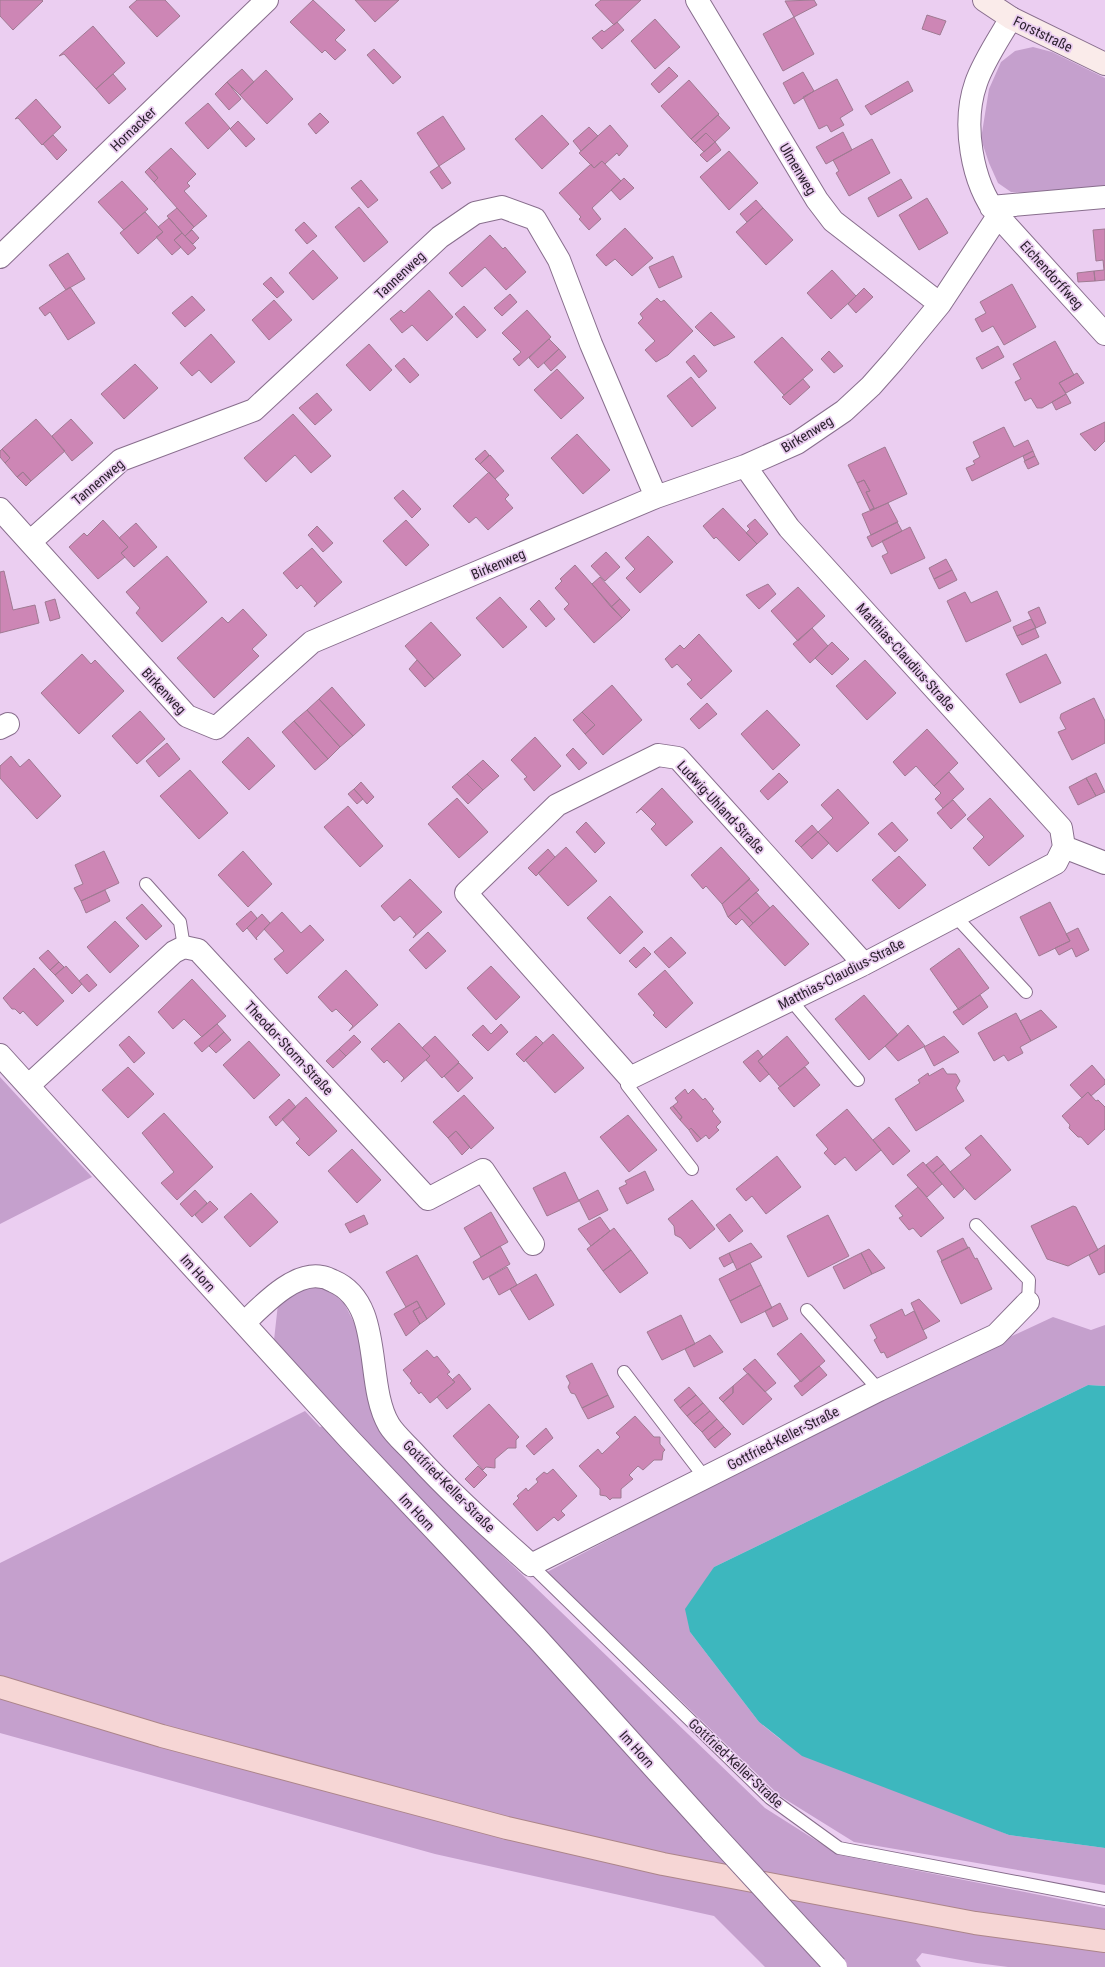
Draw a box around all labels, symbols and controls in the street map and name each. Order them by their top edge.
street label: Forststraße [1011,13,1075,55]
street label: Hornacker [107,103,159,155]
street label: Ulmenweg [776,140,820,198]
street label: Eichendorffweg [1017,238,1087,312]
street label: Tannenweg [372,248,428,302]
street label: Birkenweg [778,412,836,456]
street label: Tannenweg [69,456,127,508]
street label: Birkenweg [469,545,527,583]
street label: Matthias-Claudius-Straße [853,600,959,715]
street label: Birkenweg [139,665,189,717]
street label: Ludwig-Uhland-Straße [674,757,768,857]
street label: Matthias-Claudius-Straße [775,935,907,1013]
street label: Theodor-Storm-Straße [242,998,337,1098]
street label: Im Horn [177,1251,219,1295]
street label: Gottfried-Keller-Straße [724,1403,842,1473]
street label: Gottfried-Keller-Straße [400,1437,499,1536]
street label: Im Horn [396,1490,438,1534]
street label: Gottfried-Keller-Straße [685,1715,787,1811]
street label: Im Horn [616,1727,658,1771]

